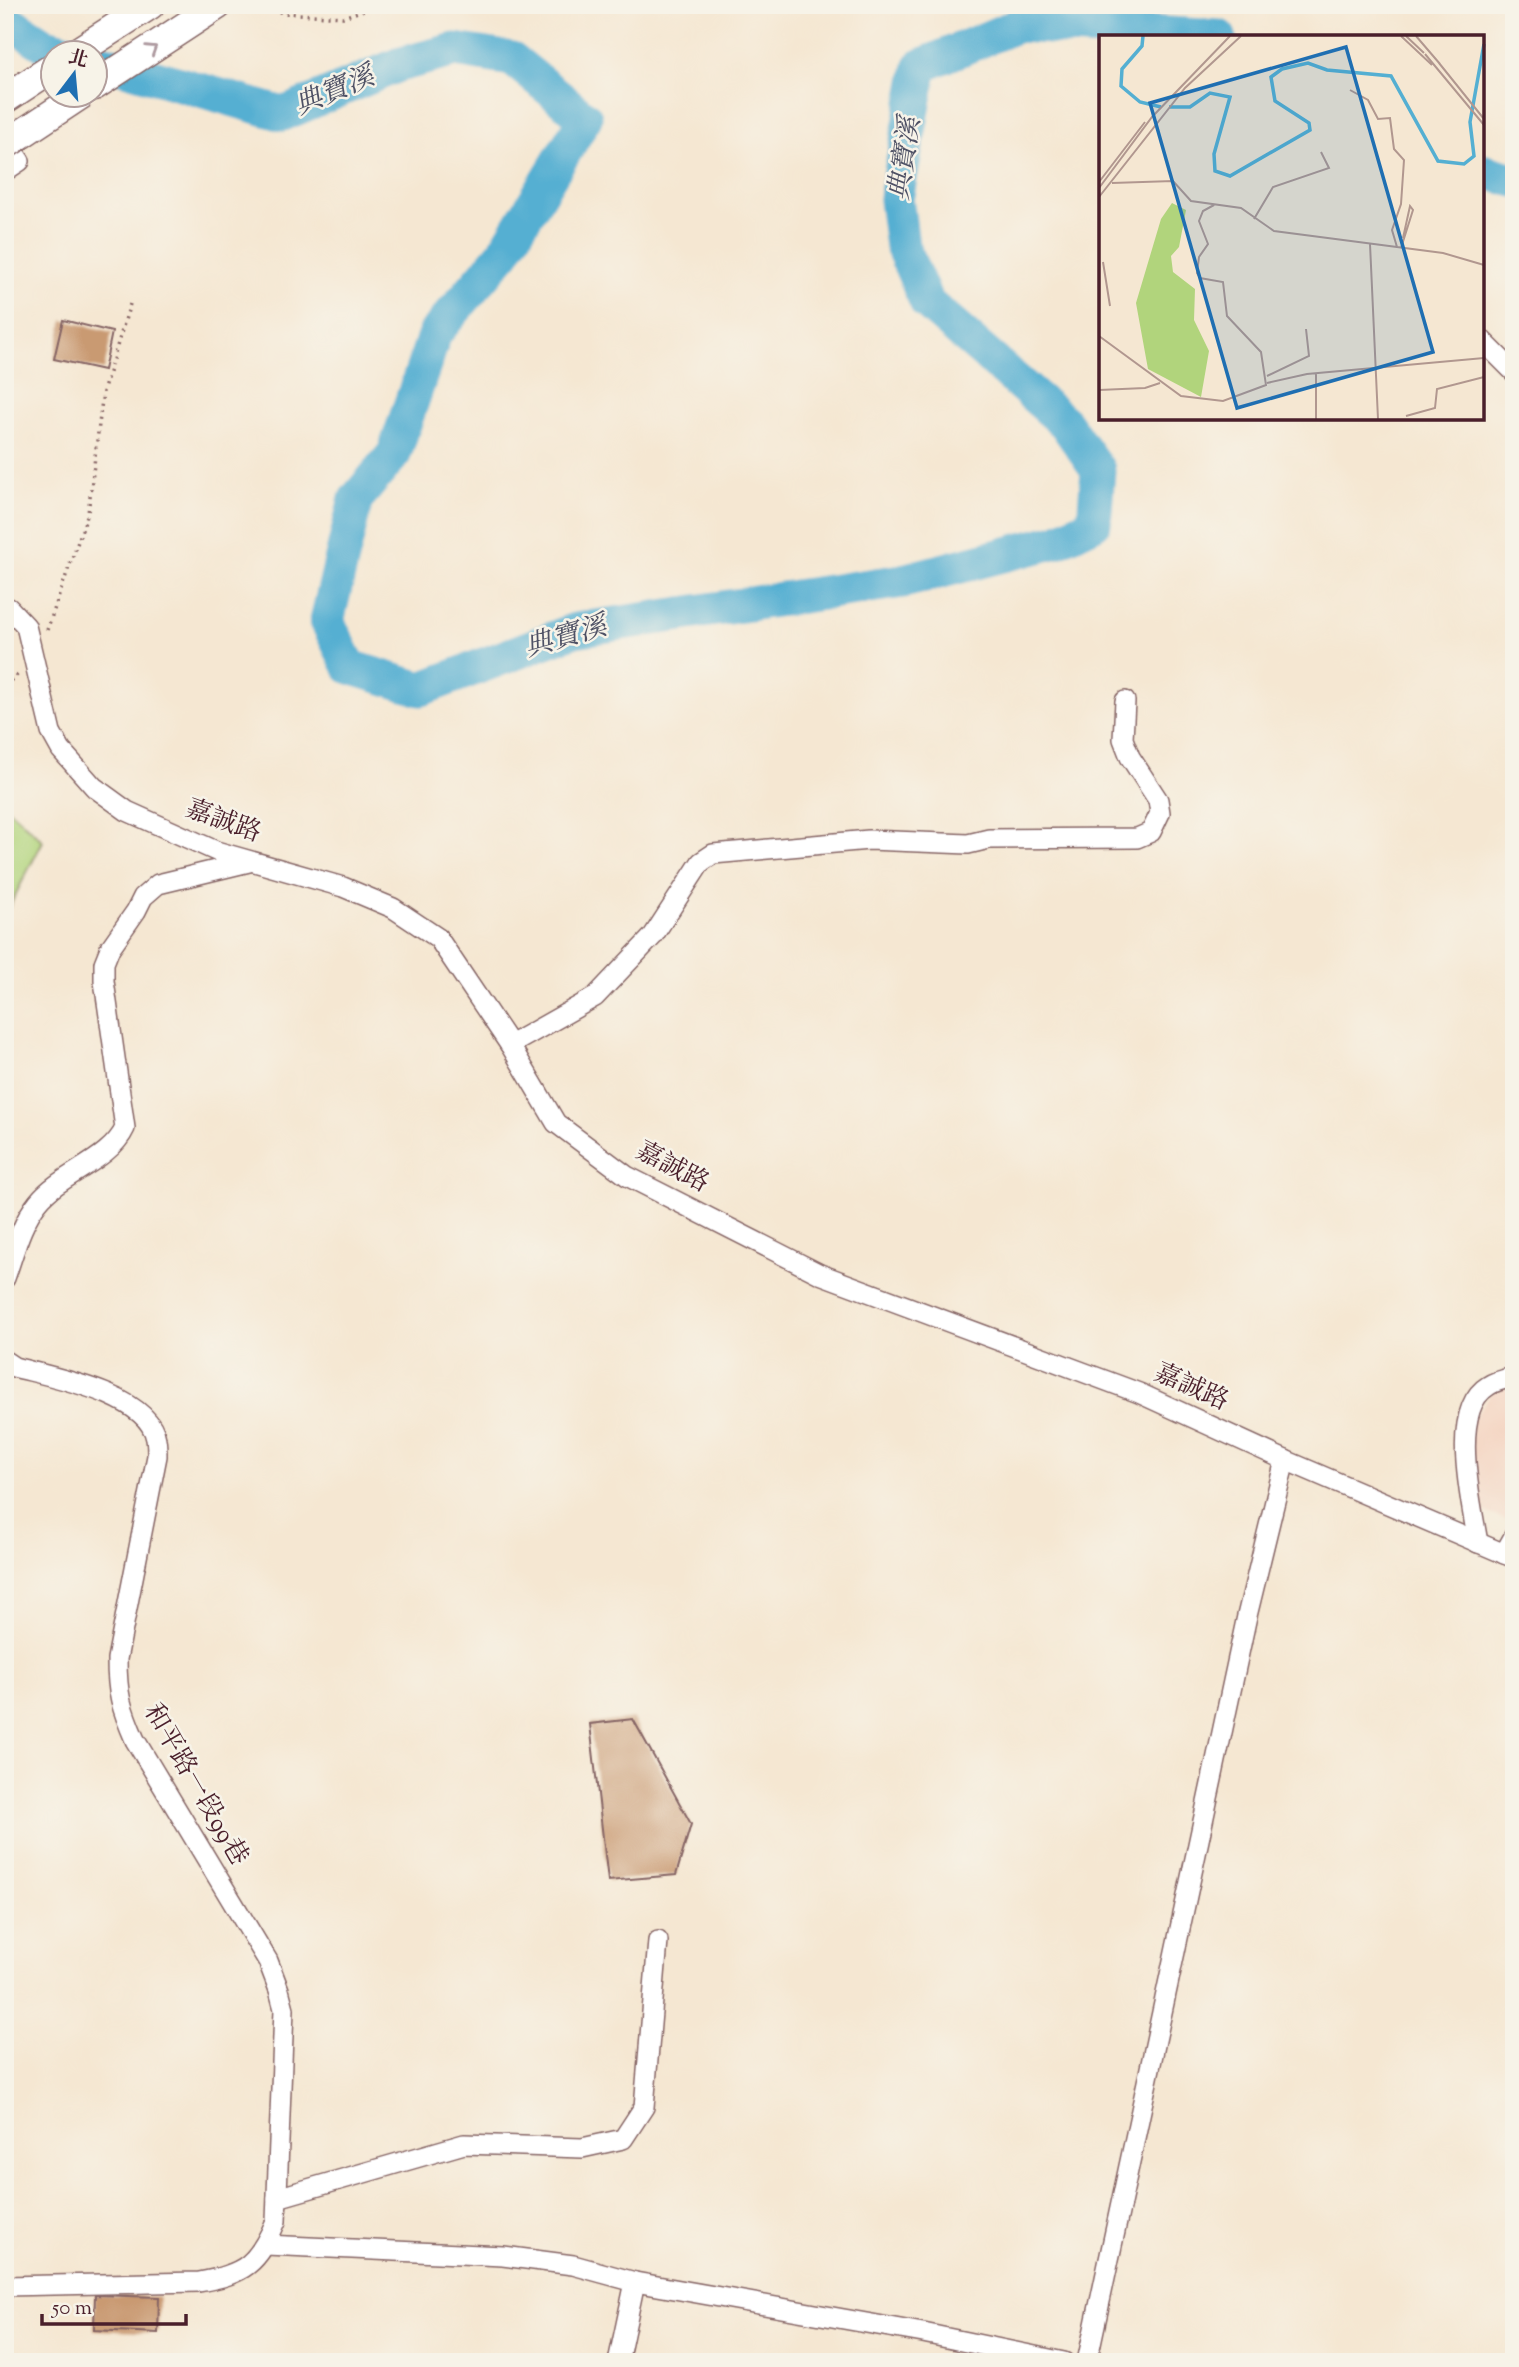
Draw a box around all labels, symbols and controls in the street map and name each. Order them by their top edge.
inset map [1099,35,1484,420]
north arrow [38,38,108,108]
text: 北 [65,44,91,76]
one-way arrow [144,44,157,57]
water label: 典寶溪 [289,56,384,127]
water label: 典寶溪 [880,112,932,203]
water label: 典寶溪 [520,606,615,669]
street label: 嘉誠路 [180,791,266,853]
street label: 嘉誠路 [629,1133,715,1203]
street label: 嘉誠路 [1148,1355,1234,1421]
street label: 和平路一段99巷 [134,1697,256,1873]
scale bar [42,2283,186,2327]
text: 50 m [51,2294,92,2324]

